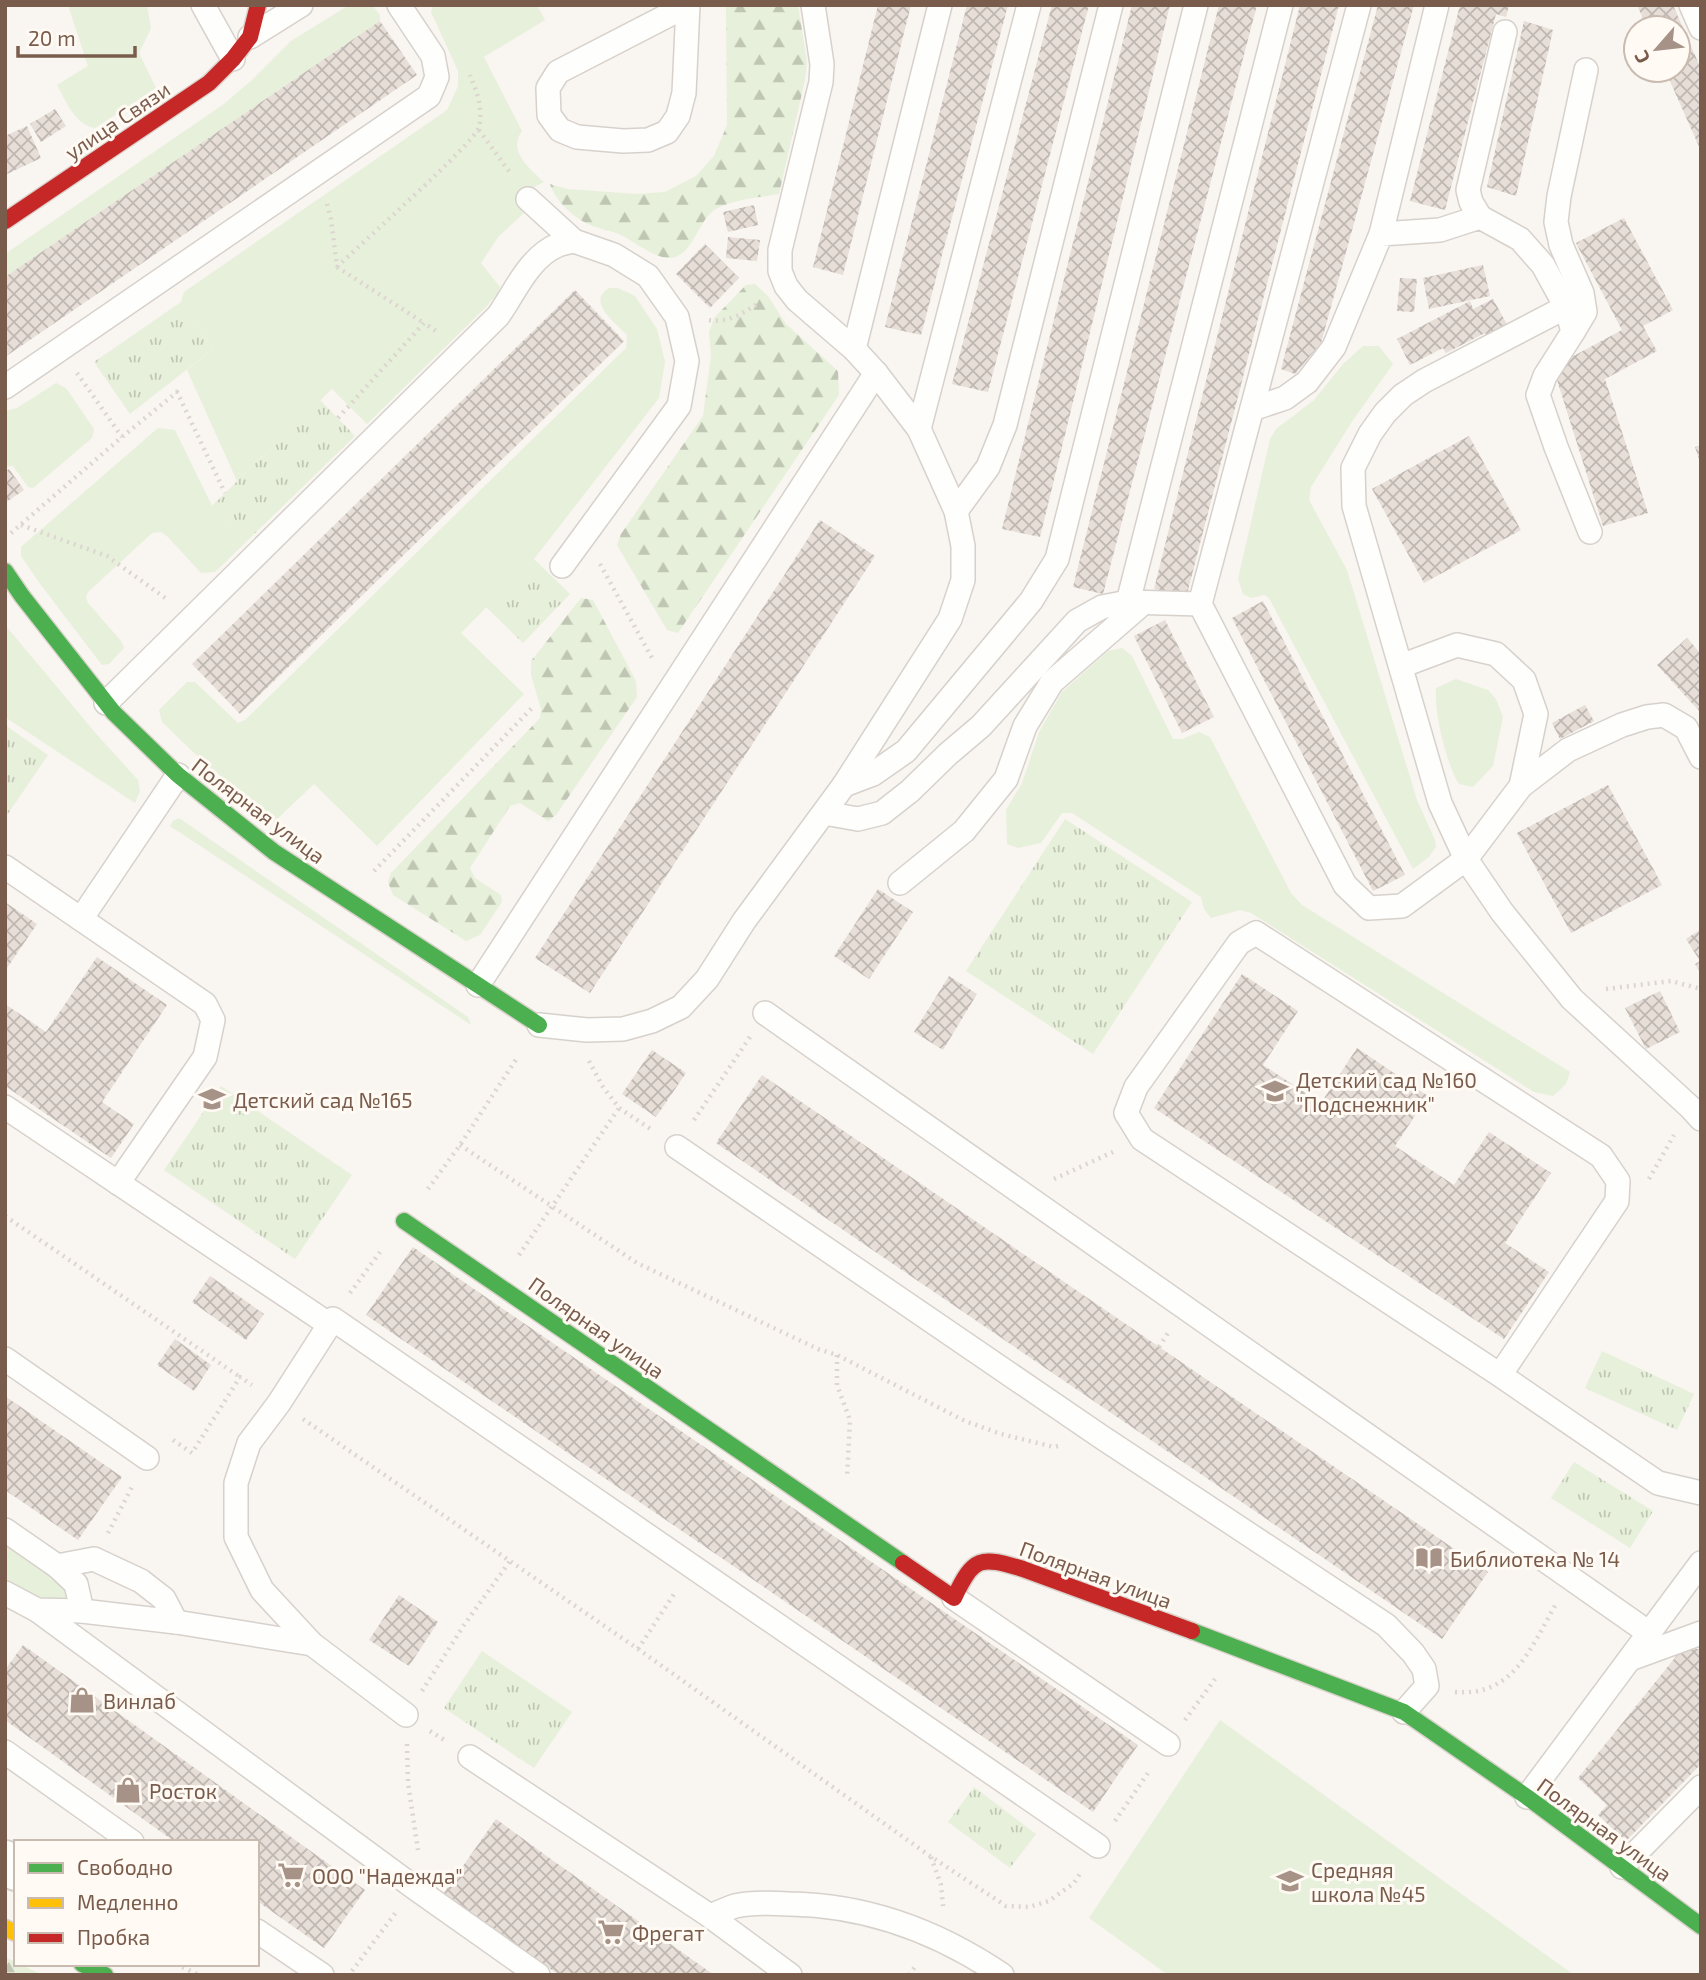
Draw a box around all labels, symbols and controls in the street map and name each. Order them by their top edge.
scale bar [18,14,135,58]
north arrow [1622,14,1692,84]
text: 20 m [28,25,76,50]
text: С [1629,47,1654,68]
street label: улица Связи [60,76,175,165]
street label: Полярная улица [187,752,330,869]
place label: Детский сад №160 "Подснежник" [1296,1067,1477,1116]
school or university icon: Детский сад №160 "Подснежник" [1260,1076,1290,1106]
school or university icon: Детский сад №165 [197,1084,227,1114]
place label: Детский сад №165 [233,1087,413,1112]
street label: Полярная улица [524,1271,670,1384]
street label: Полярная улица [1016,1535,1175,1614]
library icon: Библиотека № 14 [1414,1543,1444,1573]
place label: Библиотека № 14 [1450,1546,1620,1571]
shop icon: Винлаб [67,1685,97,1715]
place label: Винлаб [103,1688,176,1713]
street label: Полярная улица [1532,1772,1677,1887]
shop icon: Росток [113,1775,143,1805]
place label: Росток [149,1778,217,1803]
legend [14,1840,259,1966]
text: Свободно [77,1854,173,1879]
place label: Средняя школа №45 [1311,1857,1426,1906]
supermarket icon: ООО "Надежда" [276,1860,306,1890]
place label: ООО "Надежда" [312,1863,463,1888]
school or university icon: Средняя школа №45 [1275,1866,1305,1896]
text: Медленно [77,1889,179,1914]
supermarket icon: Фрегат [596,1917,626,1947]
place label: Фрегат [632,1920,704,1945]
text: Пробка [77,1924,150,1949]

